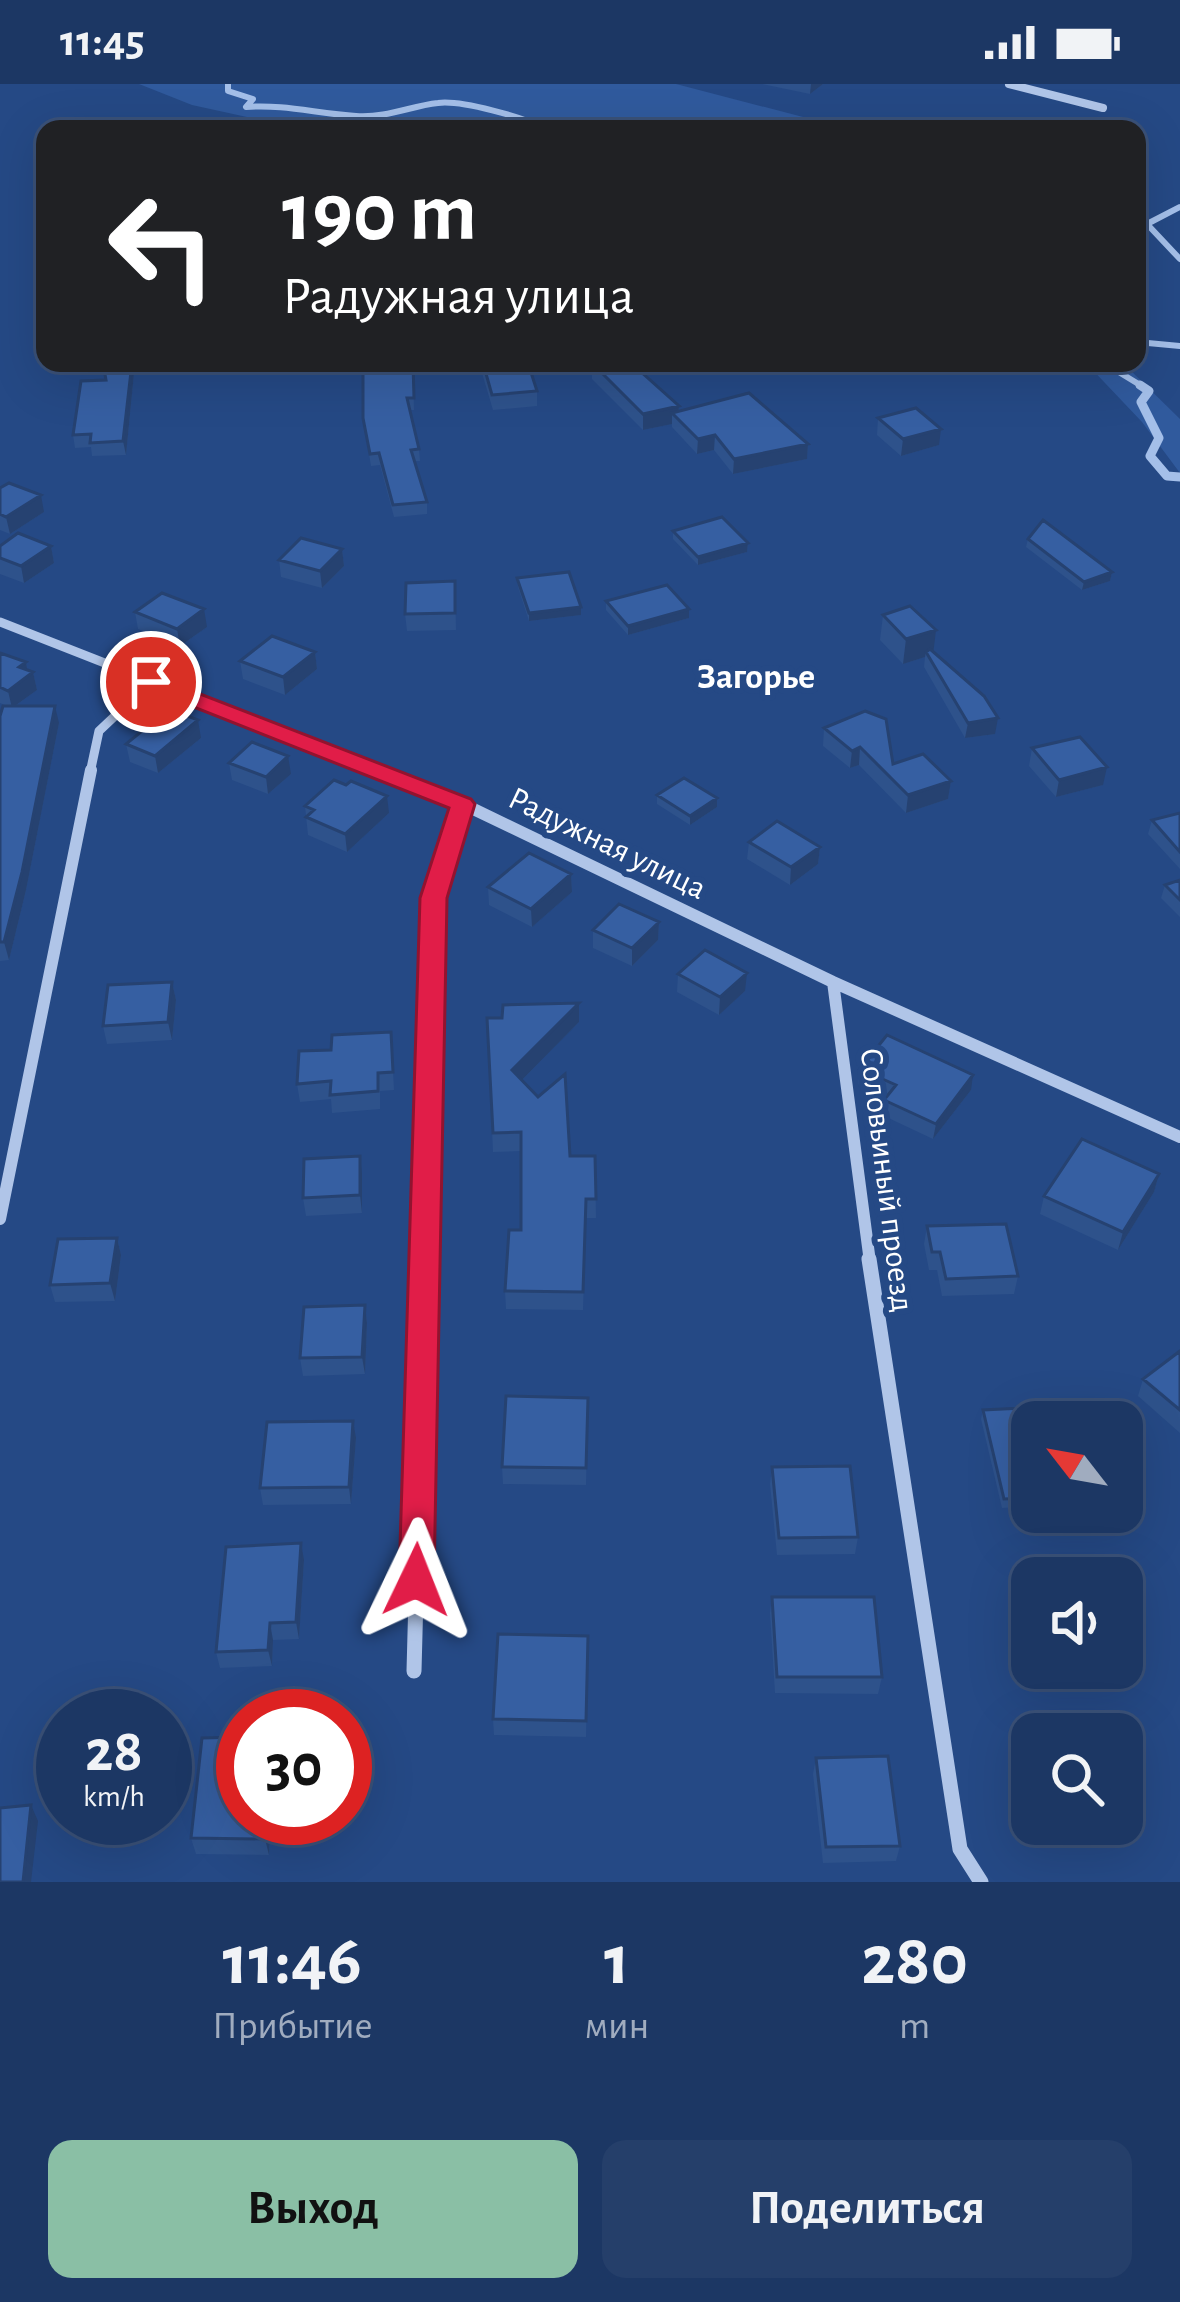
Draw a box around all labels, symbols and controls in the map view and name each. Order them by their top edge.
text: 11:45 [60,19,145,64]
icon: left [84,168,240,324]
text: 190 m [282,172,477,256]
text: Радужная улица [282,270,634,324]
pin [100,631,202,733]
icon: arrive [118,649,184,715]
district label: Загорье [697,659,815,695]
street label: Радужная улица [503,782,711,906]
street label: Соловьиный проезд [853,1046,919,1314]
north arrow [1011,1401,1143,1533]
map controls [1011,1401,1143,1845]
position arrow [353,1517,479,1643]
button: sound [1011,1557,1143,1689]
speed limit sign: 30 [216,1689,372,1845]
button: search [1011,1713,1143,1845]
text: 28 [85,1722,143,1782]
text: km/h [83,1782,145,1812]
text: 11:46 [223,1925,362,1997]
text: 1 [604,1925,630,1997]
text: 280 [861,1925,968,1997]
text: Прибытие [212,2007,373,2046]
text: мин [584,2007,649,2046]
text: m [899,2007,930,2046]
button: Выход [48,2140,578,2278]
button: Поделиться [602,2140,1132,2278]

